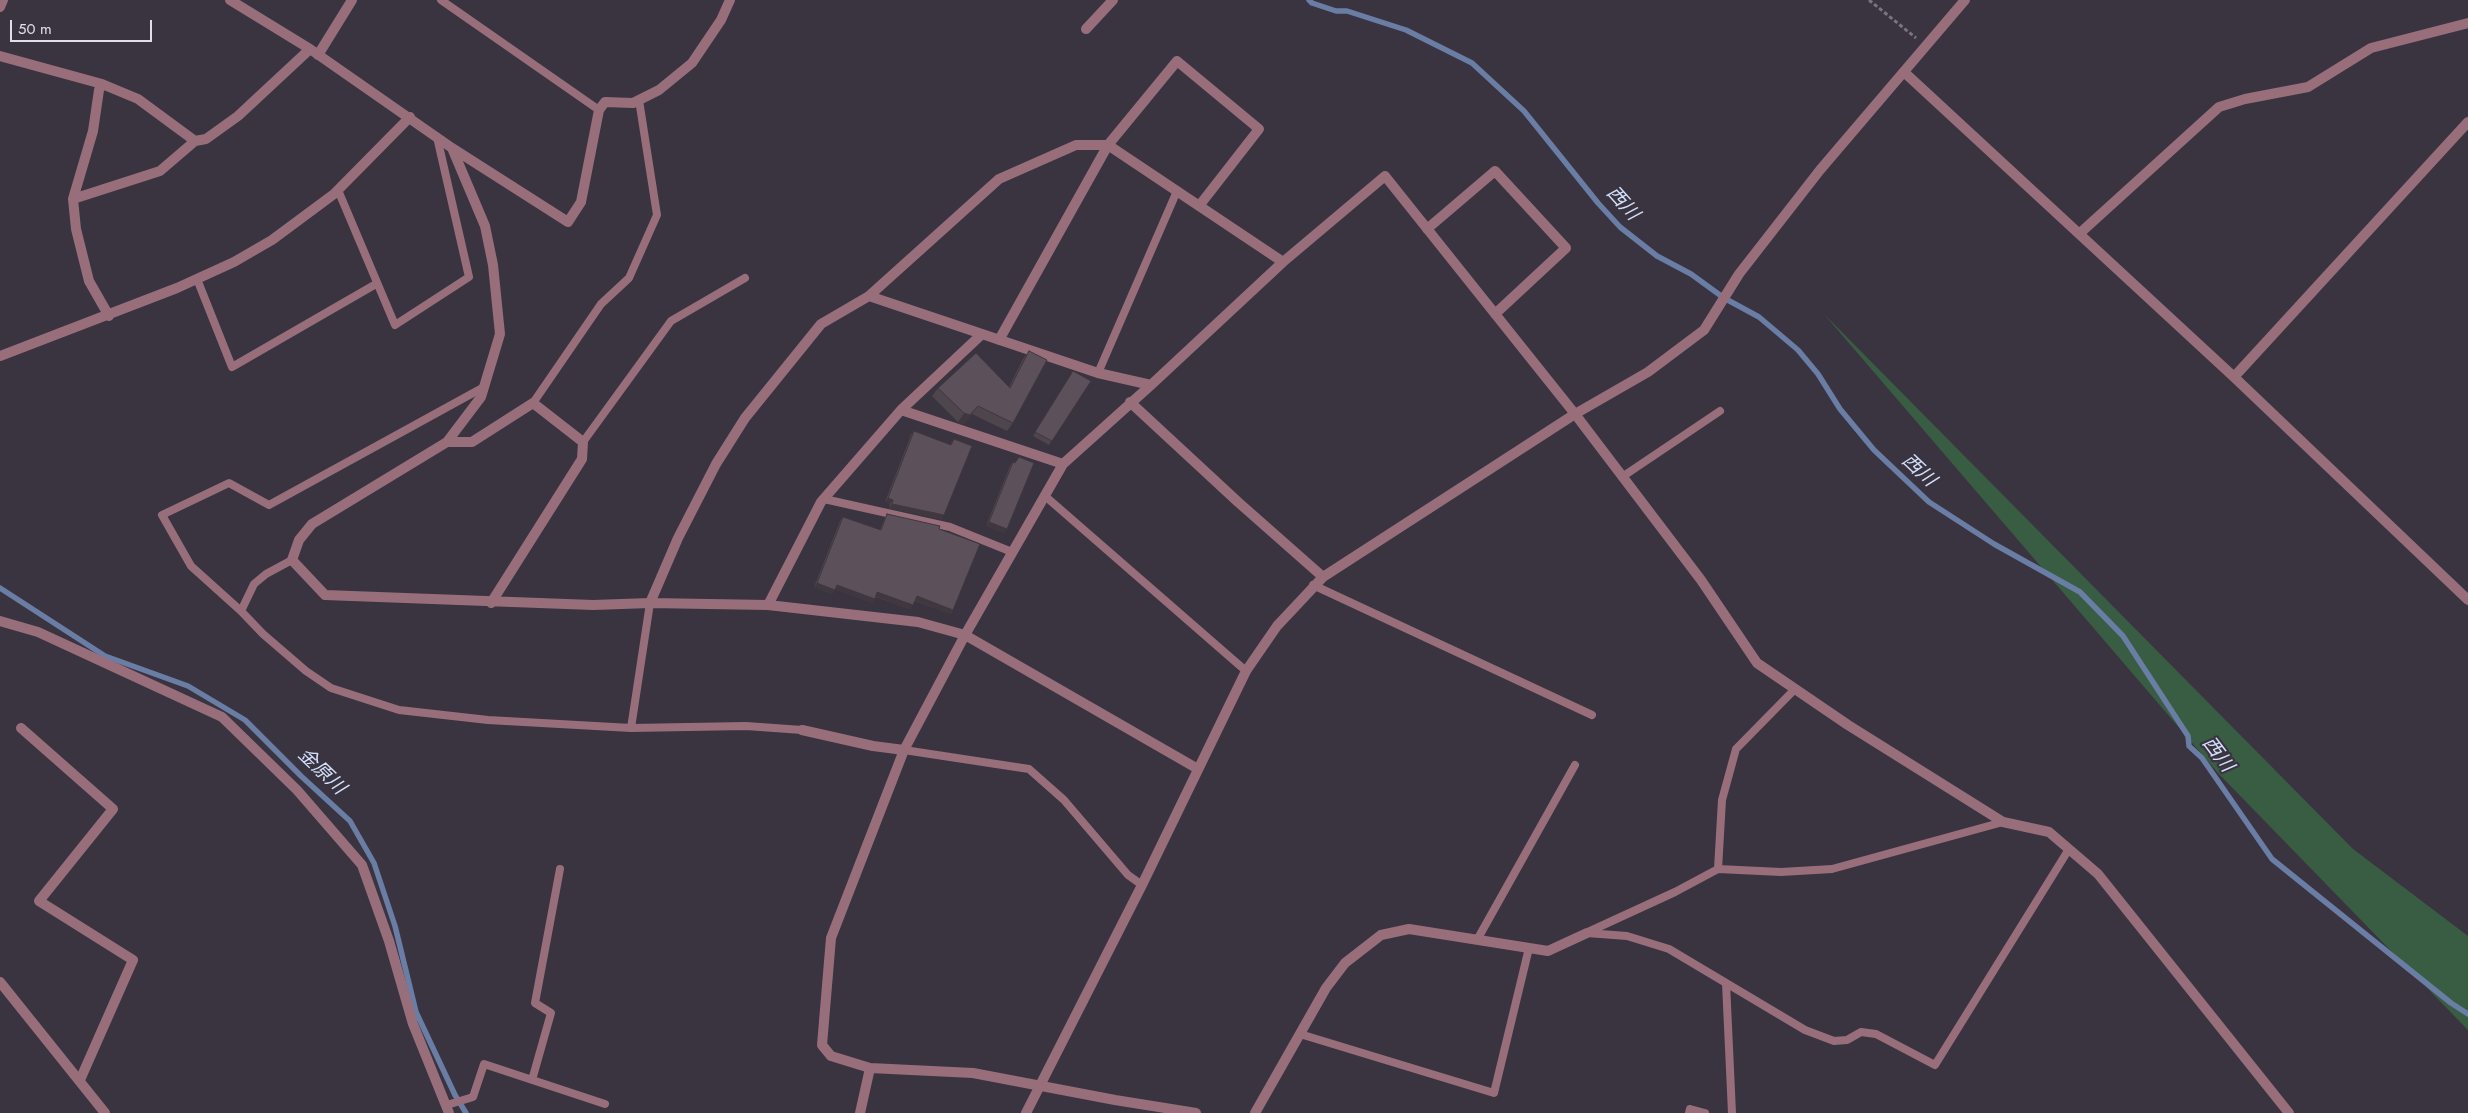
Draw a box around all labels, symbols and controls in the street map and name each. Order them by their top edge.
scale bar [12,10,155,42]
text: 50 m [18,18,52,40]
water label: 西川 [1601,182,1643,226]
water label: 西川 [1896,450,1940,492]
water label: 西川 [2196,733,2238,777]
water label: 金原川 [293,744,349,800]

